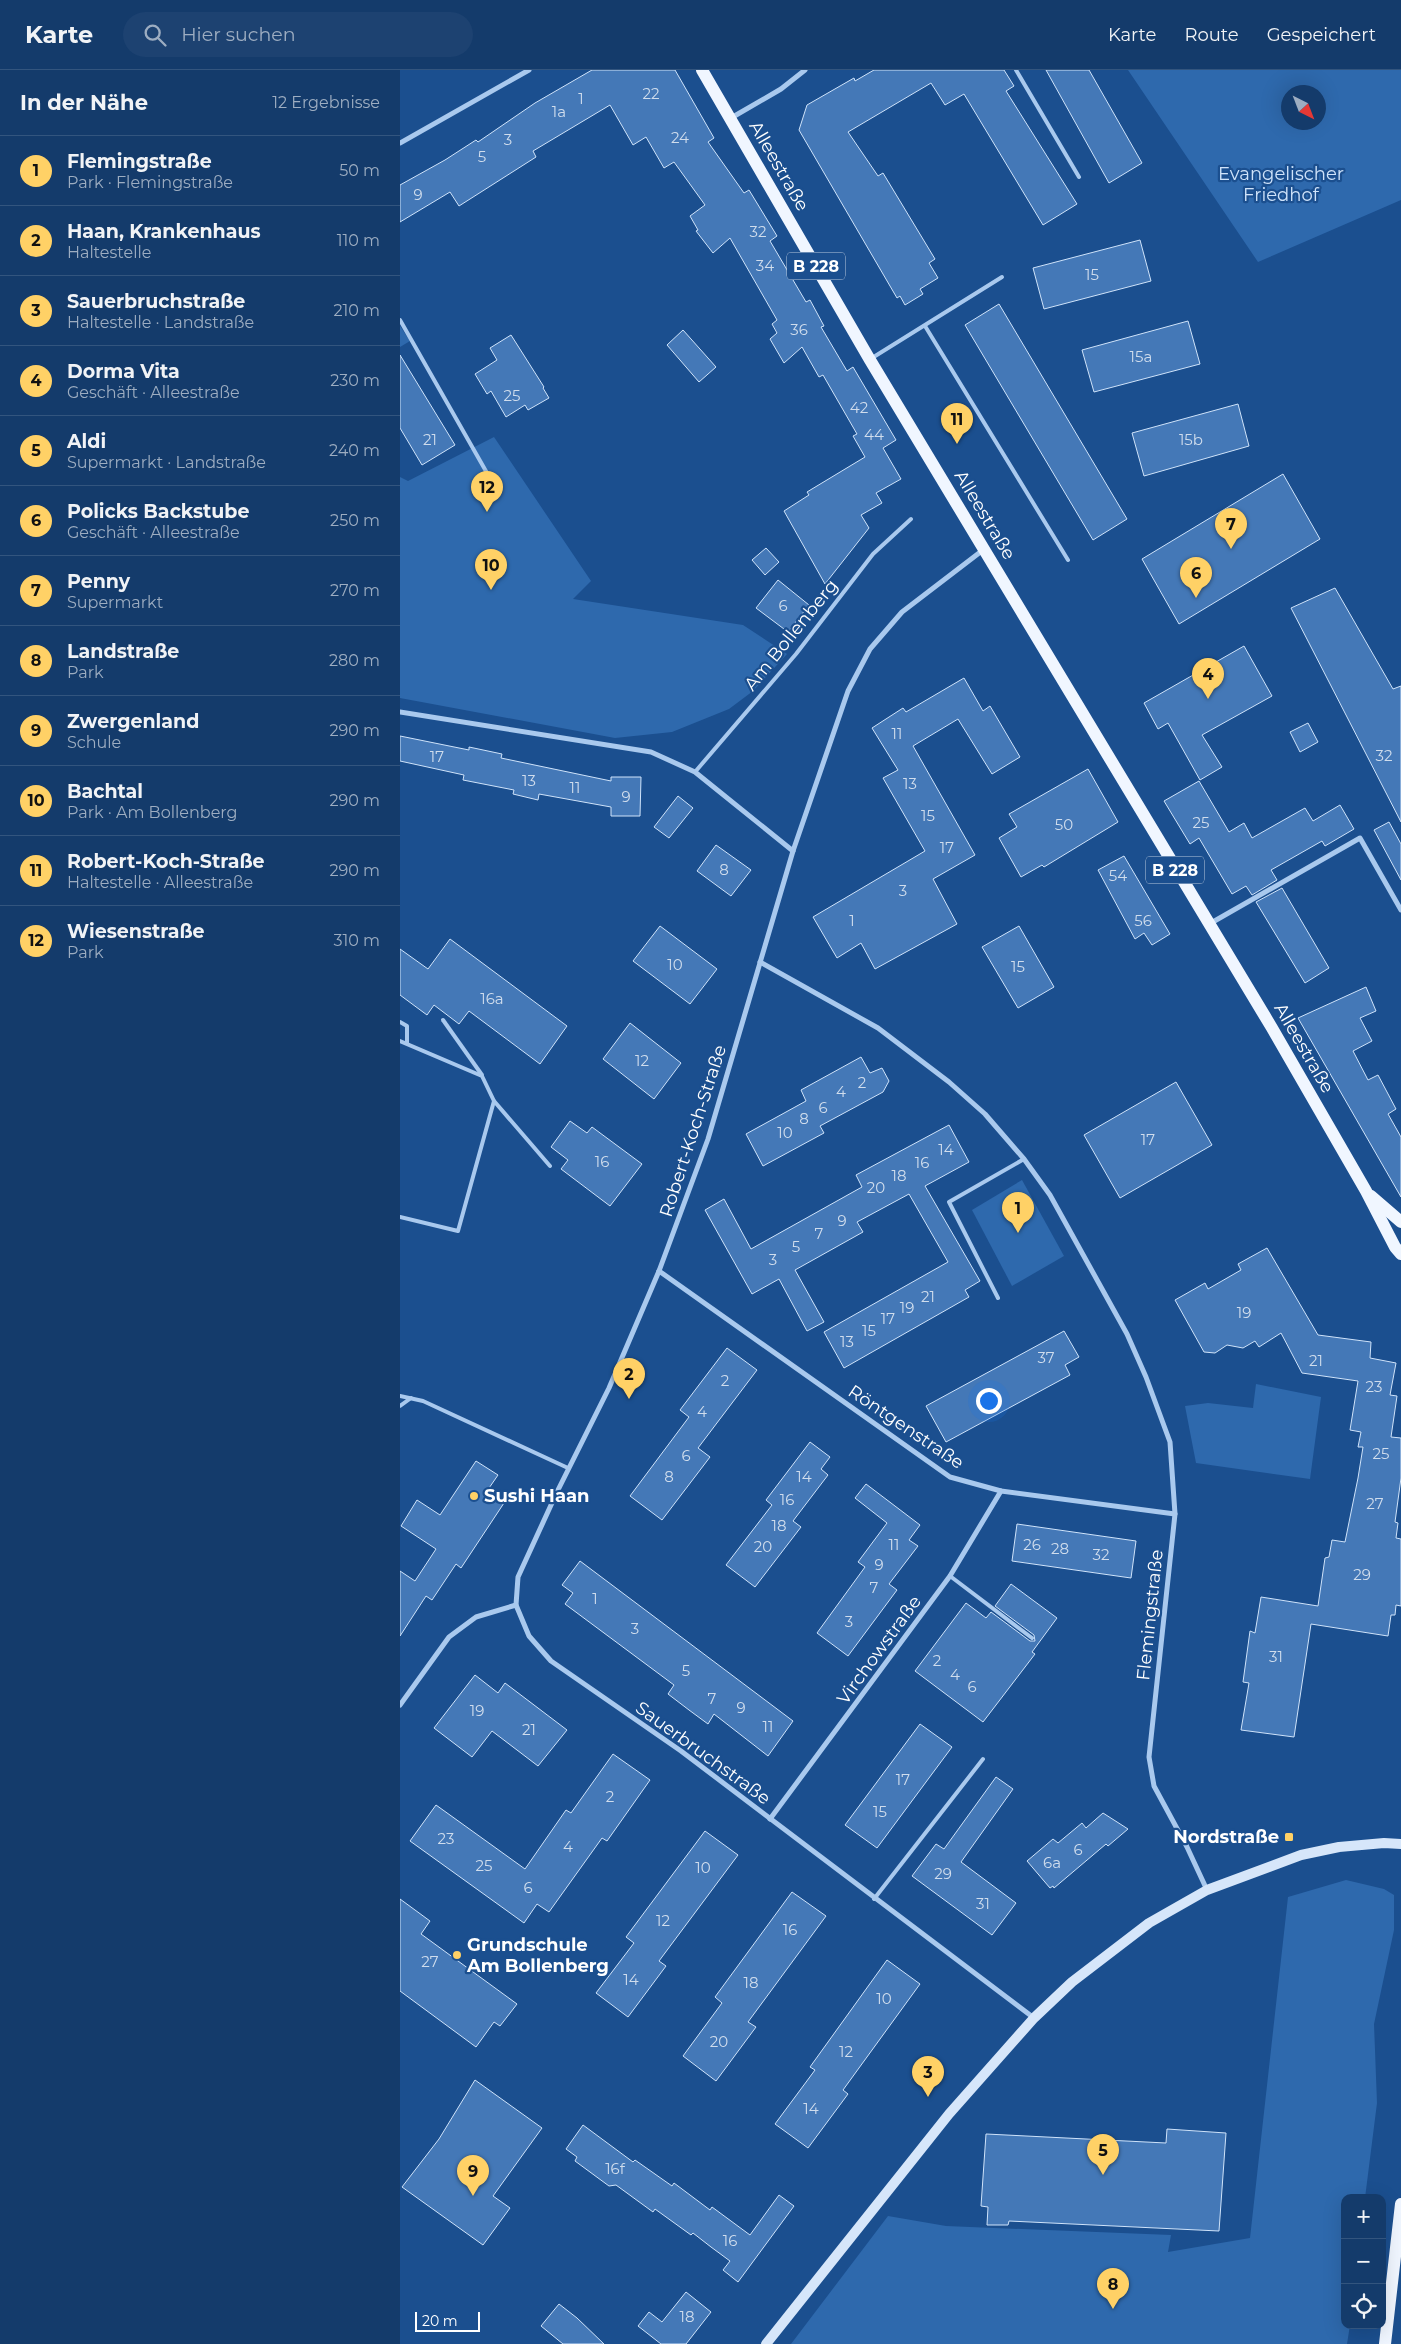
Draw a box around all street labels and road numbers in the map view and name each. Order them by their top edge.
street label: Alleestraße [744,117,814,215]
road number: B 228 [787,252,845,280]
street label: Alleestraße [950,466,1020,564]
street label: Am Bollenberg [739,575,843,695]
road number: B 228 [1146,856,1204,884]
street label: Alleestraße [1269,999,1339,1097]
street label: Robert-Koch-Straße [655,1042,731,1220]
street label: Röntgenstraße [844,1380,968,1474]
street label: Flemingstraße [1132,1548,1168,1682]
street label: Virchowstraße [832,1591,926,1709]
street label: Sauerbruchstraße [631,1697,775,1809]

